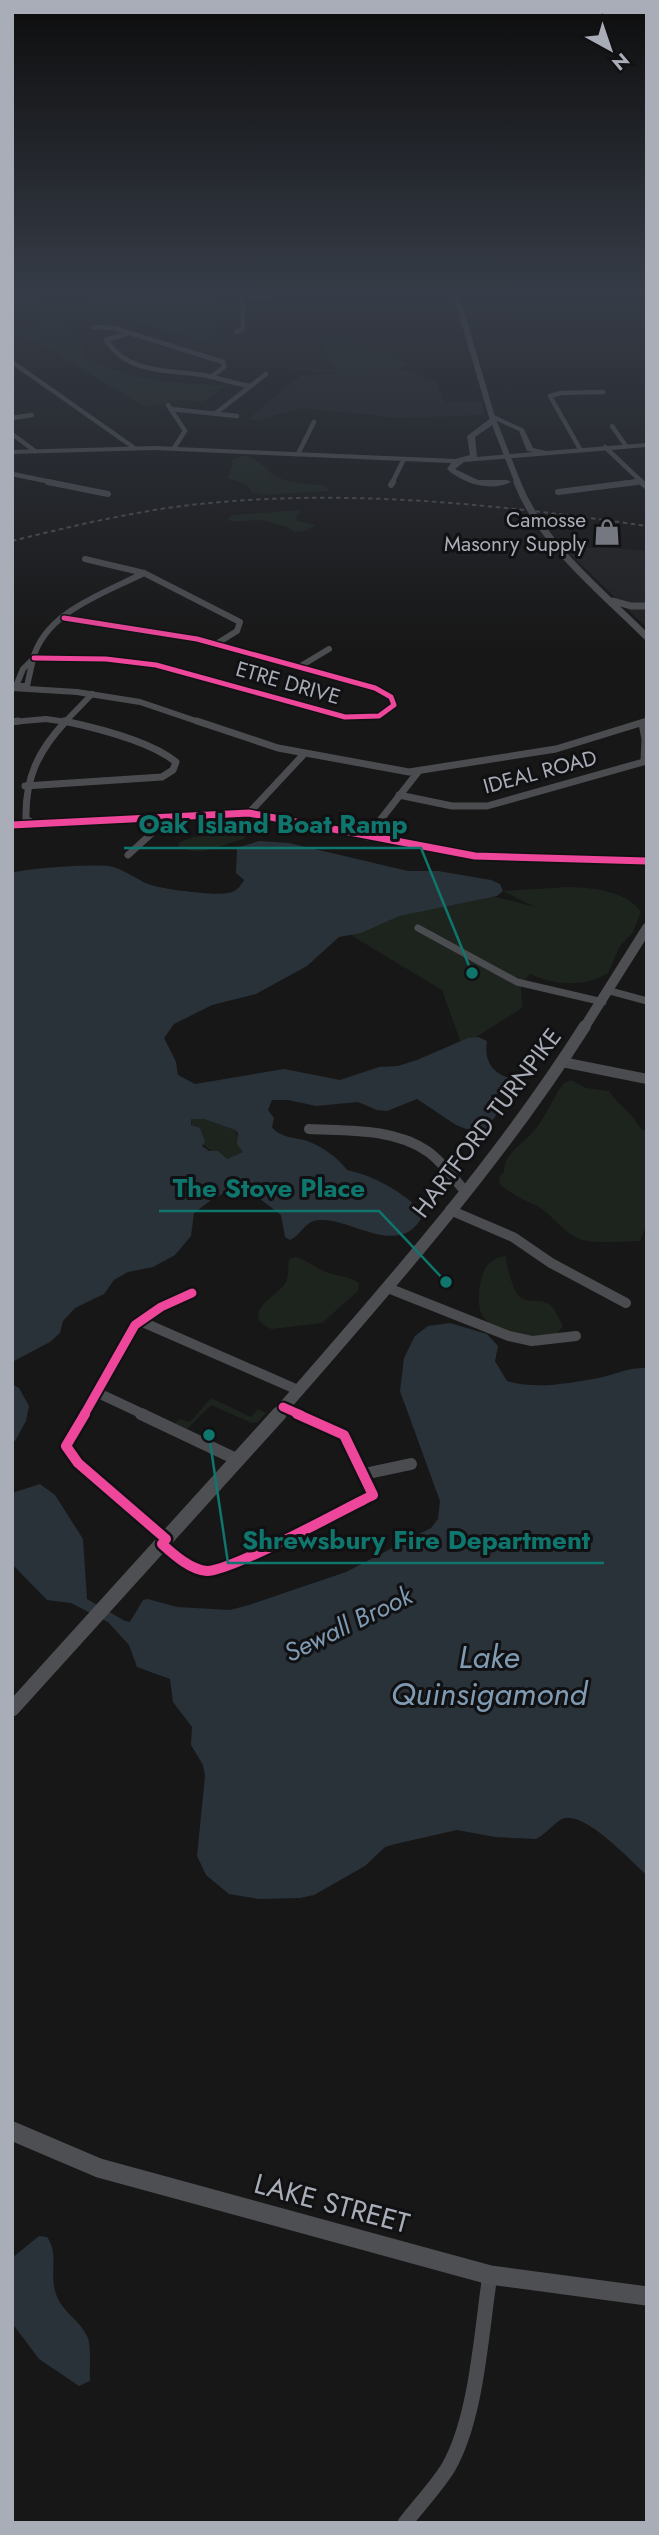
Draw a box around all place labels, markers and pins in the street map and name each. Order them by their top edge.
place label: Camosse Masonry Supply [444,505,587,559]
shop icon: Camosse Masonry Supply [592,517,622,547]
callout: Oak Island Boat Ramp [124,801,421,848]
callout: The Stove Place [159,1164,379,1211]
callout: Shrewsbury Fire Department [228,1516,604,1563]

